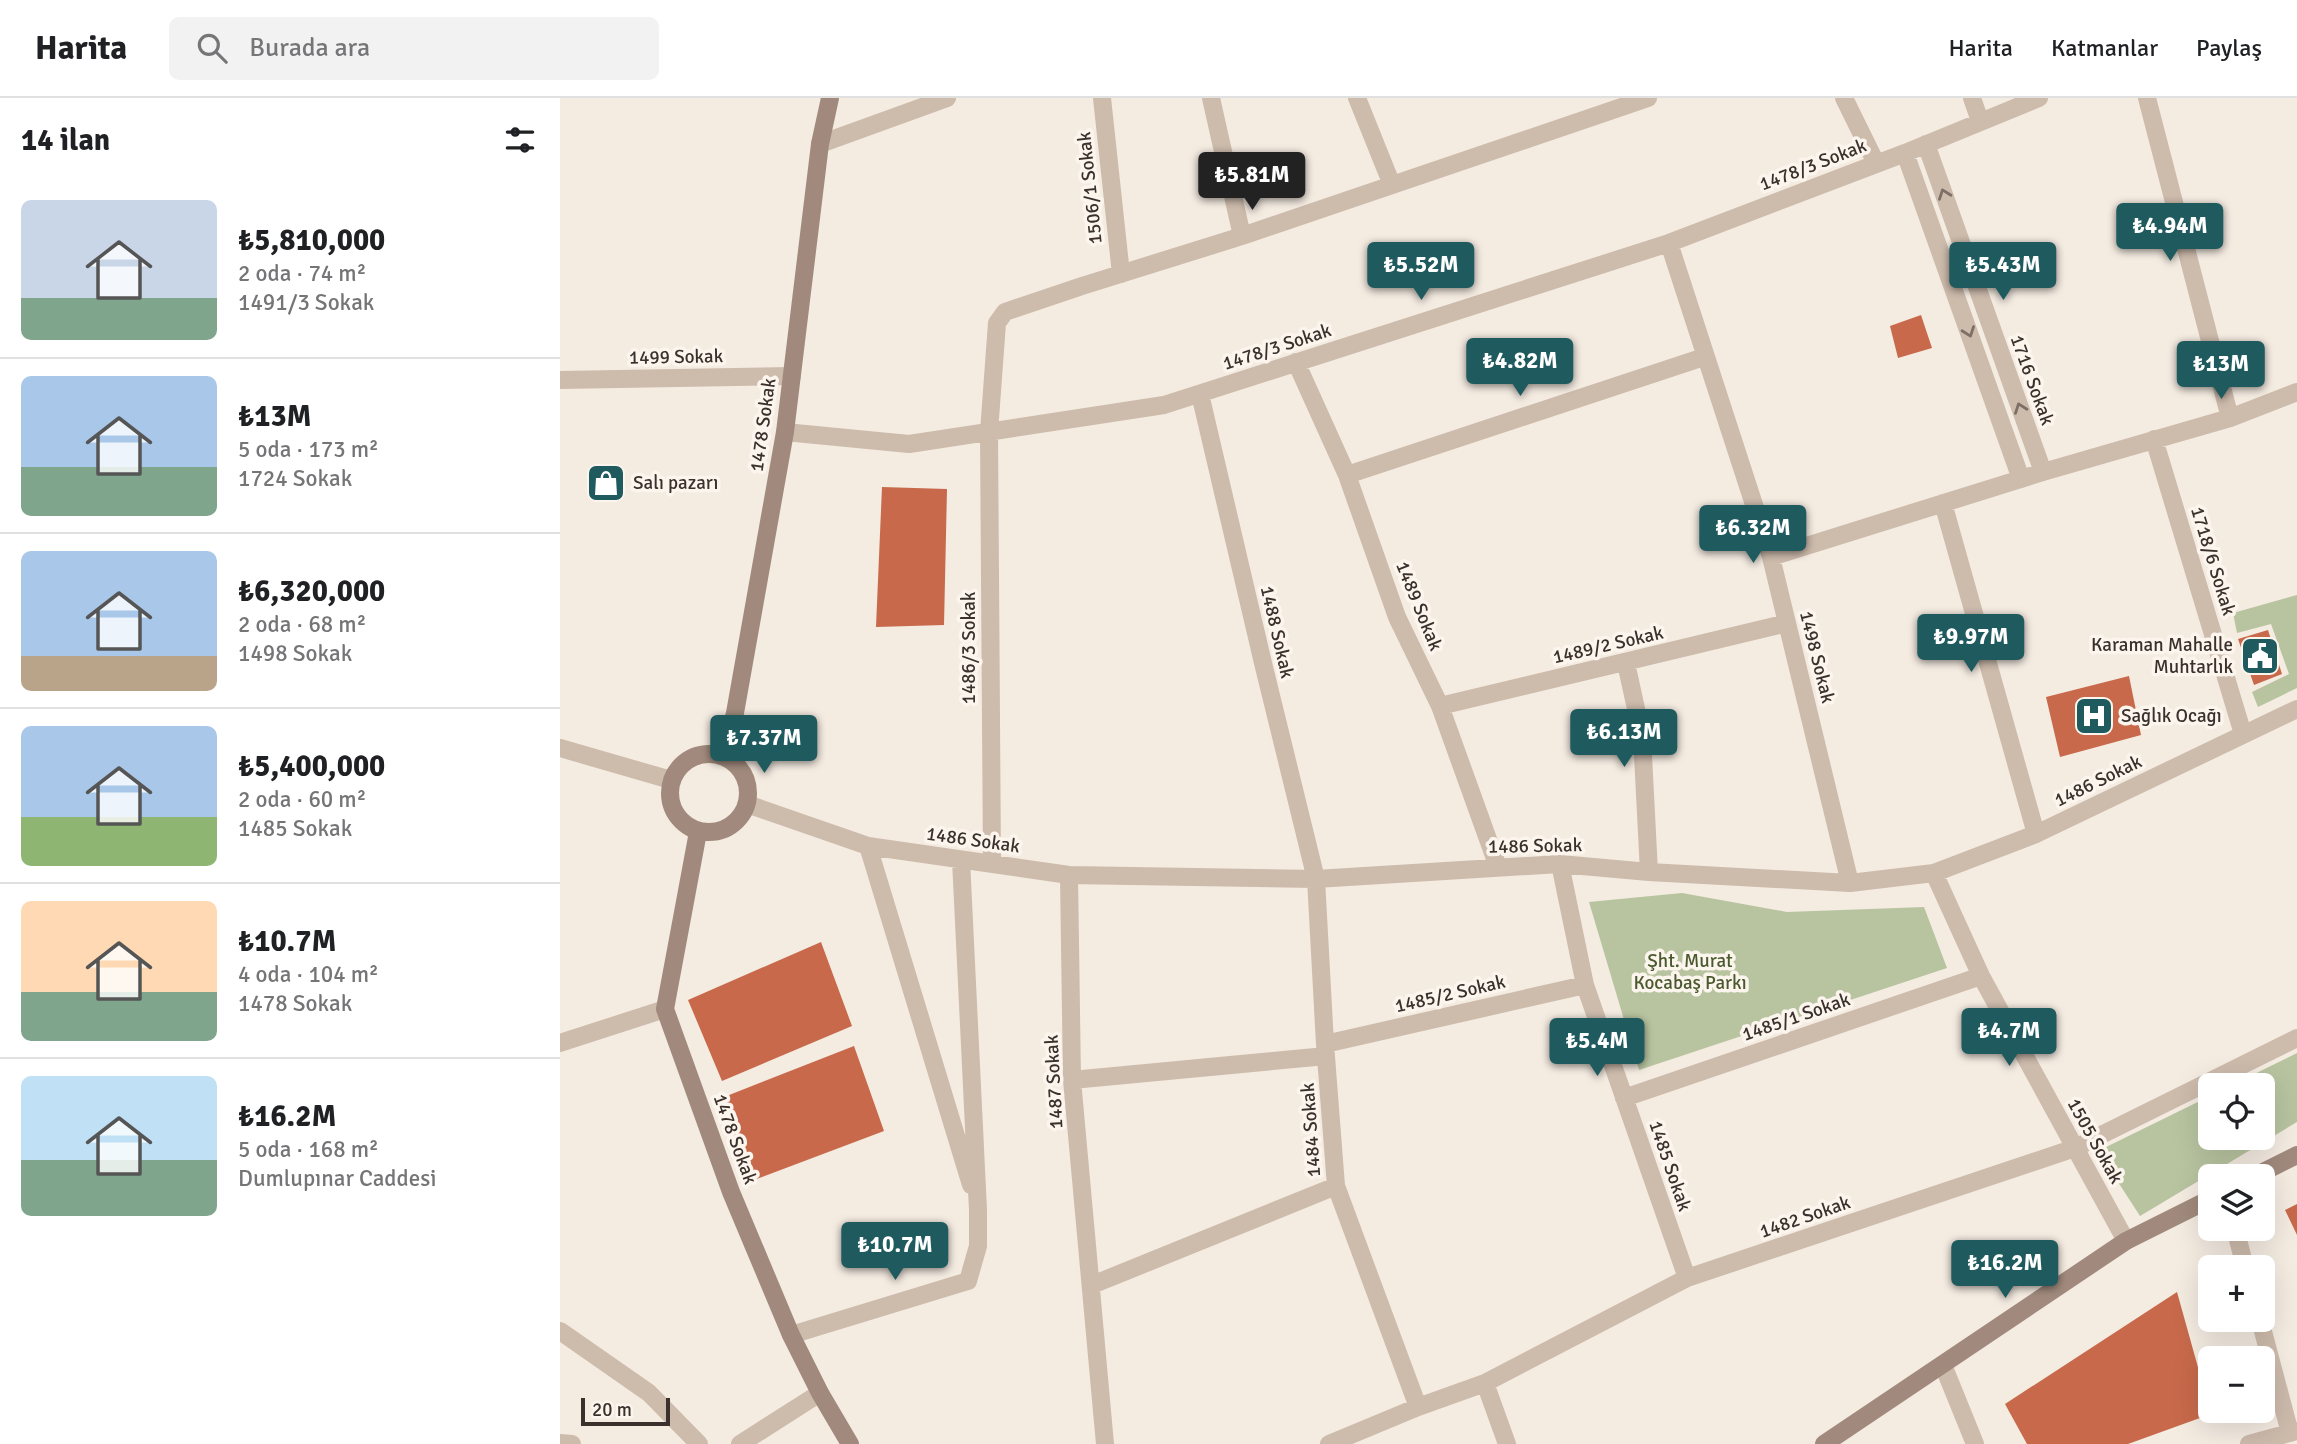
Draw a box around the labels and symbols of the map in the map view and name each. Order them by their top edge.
street label: 1506/1 Sokak [1072,130,1108,245]
street label: 1478/3 Sokak [1756,133,1870,196]
pin: ₺5.81M [1195,152,1309,212]
one-way arrow [1938,188,1952,200]
pin: ₺4.94M [2113,204,2227,263]
pin: ₺5.52M [1364,242,1478,302]
pin: ₺5.43M [1946,242,2060,302]
street label: 1478/3 Sokak [1220,318,1335,376]
one-way arrow [1961,326,1975,338]
street label: 1716 Sokak [2005,332,2060,429]
pin: ₺4.82M [1463,338,1577,398]
pin: ₺13M [2180,342,2262,401]
street label: 1499 Sokak [629,344,724,370]
street label: 1478 Sokak [745,376,782,473]
one-way arrow [2014,403,2028,415]
shop icon: Salı pazarı [585,462,627,504]
place label: Salı pazarı [633,471,718,495]
street label: 1718/6 Sokak [2185,504,2241,619]
pin: ₺6.32M [1696,505,1810,565]
street label: 1489 Sokak [1390,558,1448,655]
street label: 1488 Sokak [1255,583,1299,681]
street label: 1486/3 Sokak [957,591,981,704]
street label: 1498 Sokak [1794,608,1840,706]
pin: ₺9.97M [1914,614,2028,674]
street label: 1489/2 Sokak [1550,621,1666,669]
place label: Karaman Mahalle Muhtarlık [2091,633,2233,679]
public building icon: Karaman Mahalle Muhtarlık [2239,635,2281,677]
hospital icon: Sağlık Ocağı [2073,695,2115,737]
place label: Sağlık Ocağı [2121,704,2222,728]
pin: ₺6.13M [1567,710,1681,769]
pin: ₺7.37M [707,716,821,775]
street label: 1486 Sokak [2050,749,2146,812]
street label: 1486 Sokak [925,822,1022,859]
street label: 1486 Sokak [1488,833,1583,859]
park label: Şht. Murat Kocabaş Parkı [1633,949,1747,995]
street label: 1485/2 Sokak [1392,970,1508,1018]
street label: 1485/1 Sokak [1739,987,1854,1047]
pin: ₺4.7M [1960,1009,2058,1068]
pin: ₺5.4M [1548,1018,1646,1078]
street label: 1487 Sokak [1040,1034,1068,1130]
street label: 1484 Sokak [1296,1082,1326,1178]
street label: 1478 Sokak [708,1091,763,1188]
street label: 1505 Sokak [2062,1094,2129,1188]
street label: 1485 Sokak [1643,1117,1697,1215]
street label: 1482 Sokak [1756,1190,1854,1244]
pin: ₺10.7M [838,1222,952,1282]
pin: ₺16.2M [1948,1240,2062,1300]
scale bar [581,1395,670,1427]

